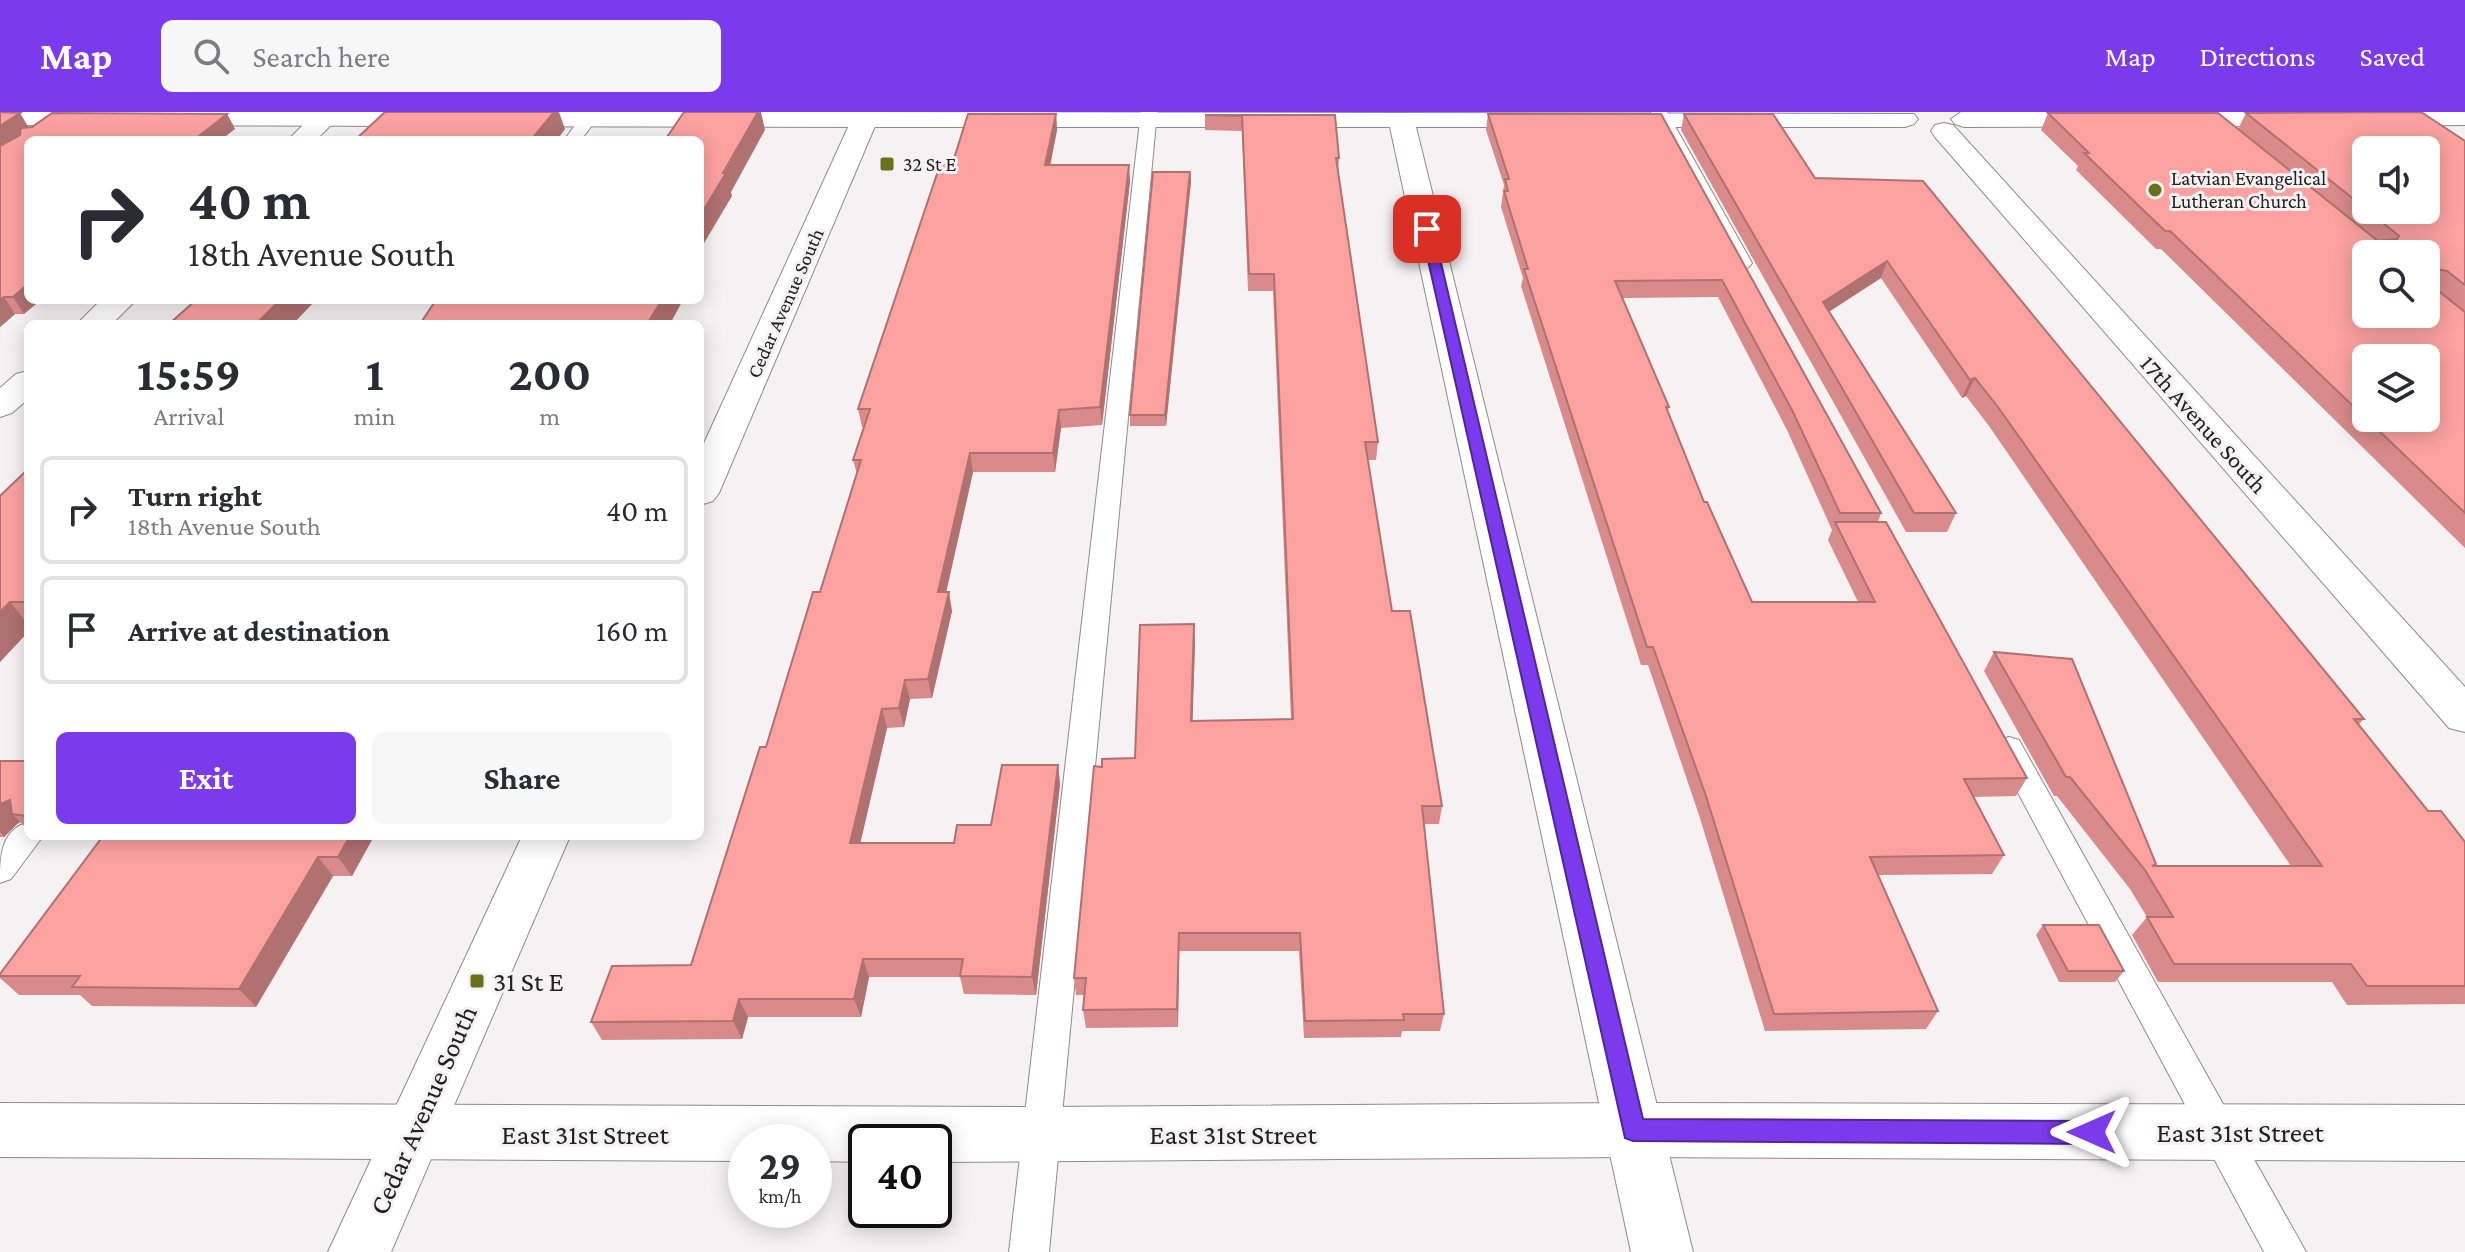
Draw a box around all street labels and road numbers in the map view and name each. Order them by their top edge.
street label: Cedar Avenue South [742,225,828,381]
street label: 17th Avenue South [2135,350,2273,499]
street label: Cedar Avenue South [363,1001,483,1219]
street label: East 31st Street [2156,1117,2324,1148]
street label: East 31st Street [501,1119,669,1150]
street label: East 31st Street [1149,1119,1317,1150]

